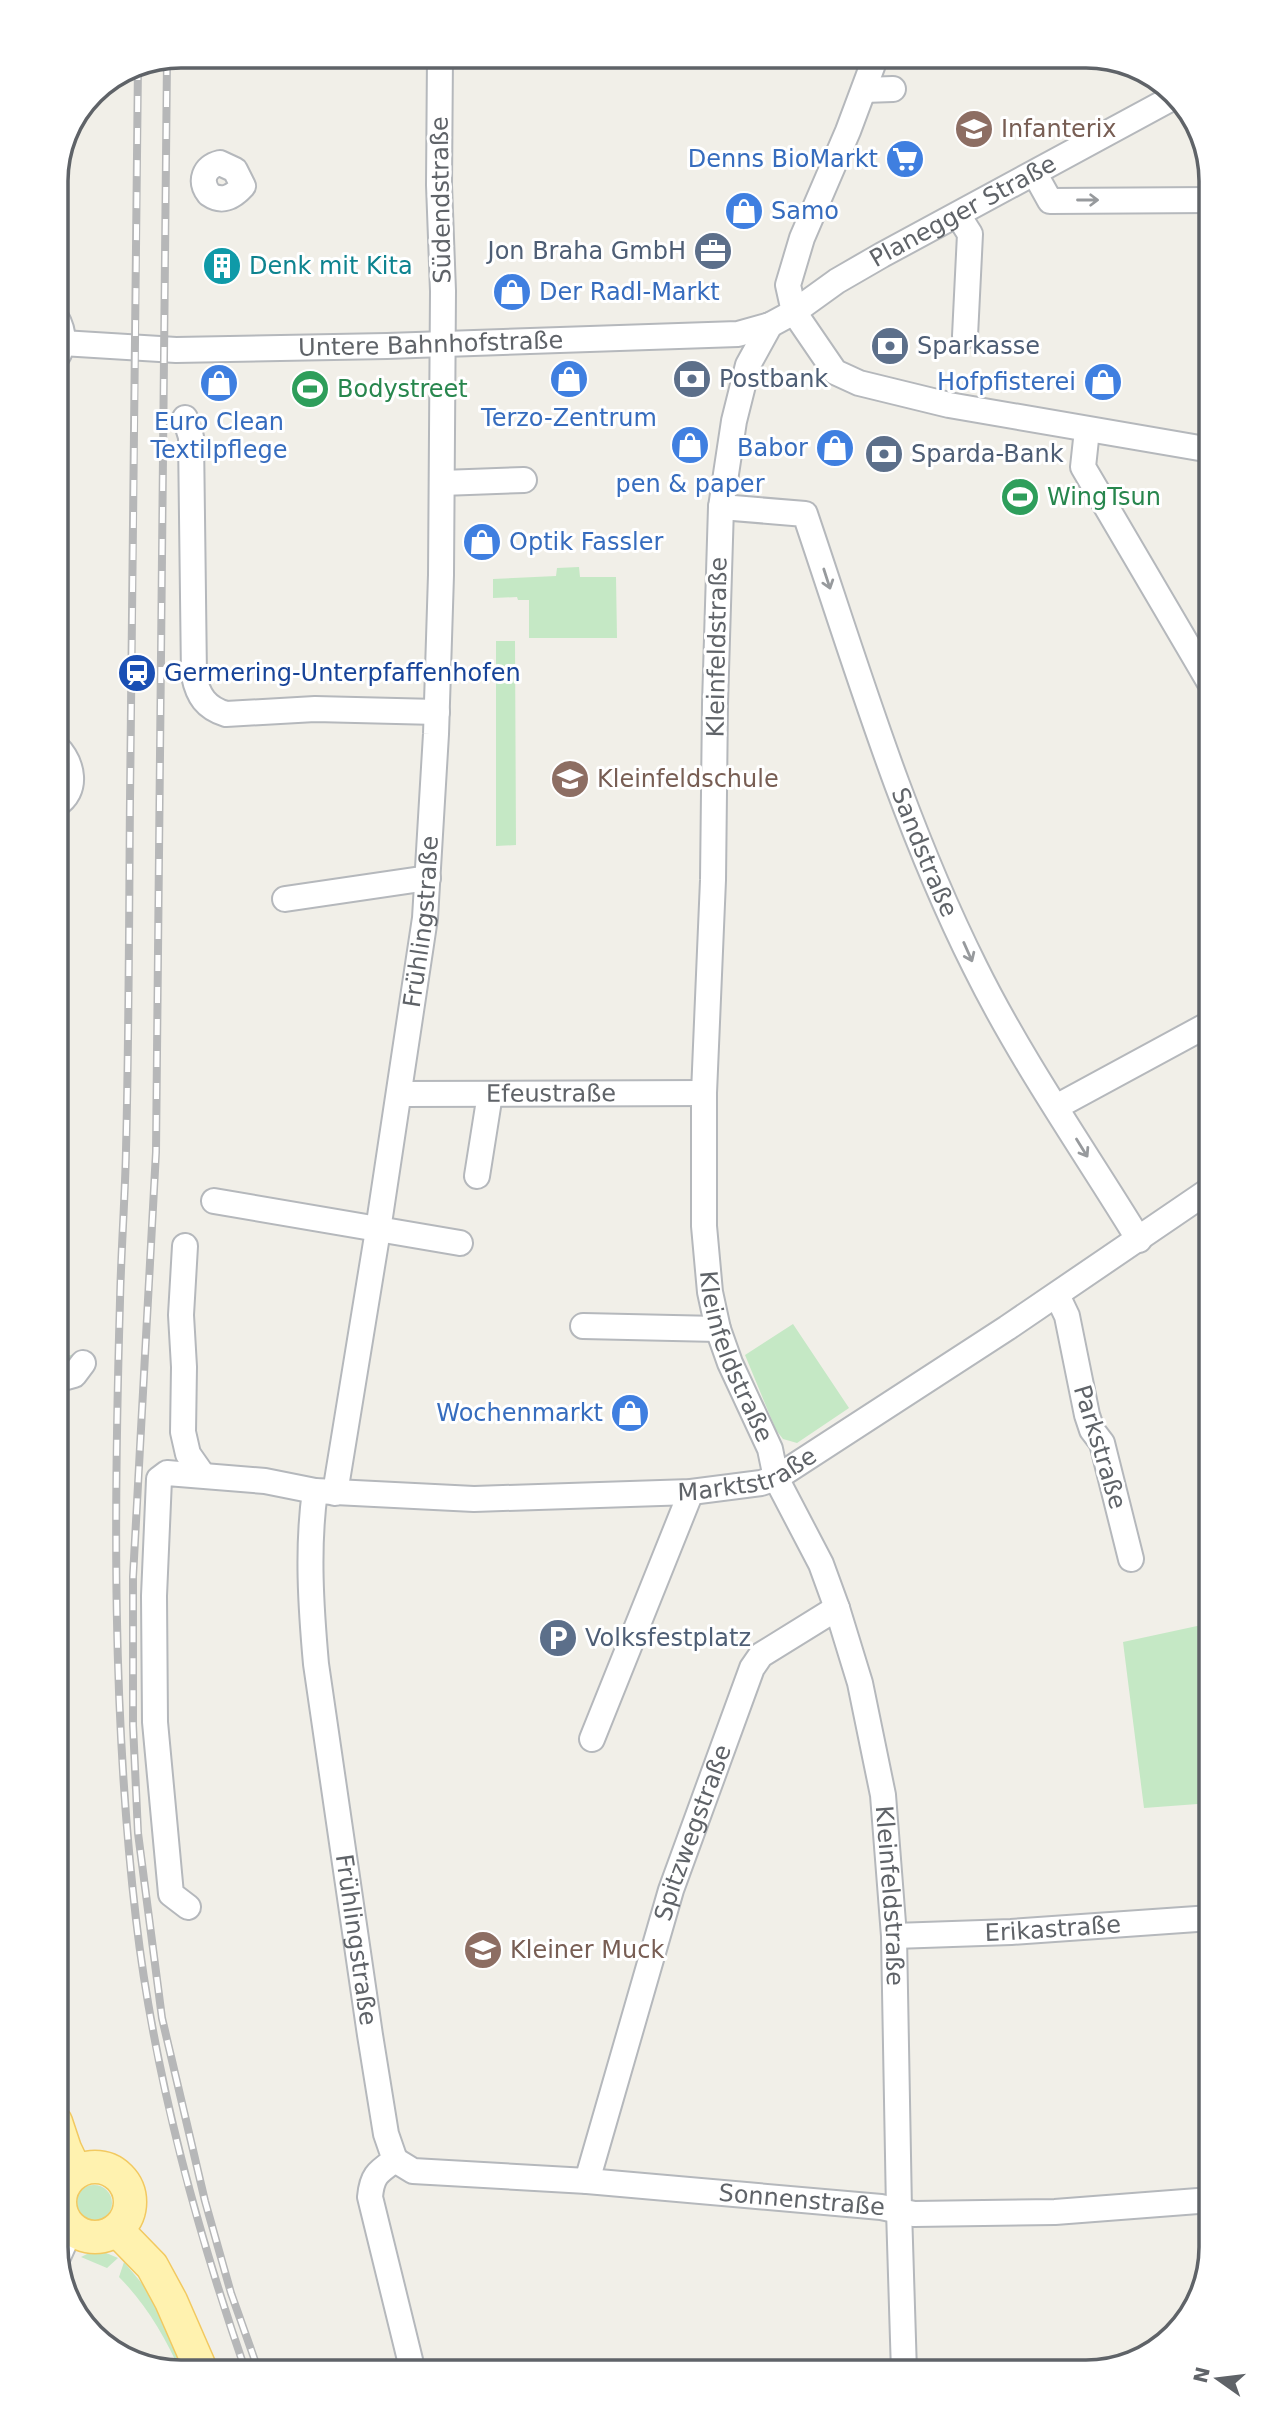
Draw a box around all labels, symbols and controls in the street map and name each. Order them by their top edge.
school or university icon: Infanterix [953,108,995,150]
place label: Infanterix [1001,115,1117,143]
street label: Südendstraße [426,116,456,284]
supermarket icon: Denns BioMarkt [884,138,926,180]
place label: Denns BioMarkt [688,145,878,173]
street label: Planegger Straße [865,149,1061,273]
shop icon: Samo [723,190,765,232]
one-way arrow [1076,193,1099,207]
place label: Samo [771,197,839,225]
office icon: Jon Braha GmbH [692,230,734,272]
place label: Jon Braha GmbH [486,237,686,265]
building icon: Denk mit Kita [201,245,243,287]
place label: Denk mit Kita [249,252,413,280]
shop icon: Der Radl-Markt [491,271,533,313]
place label: Der Radl-Markt [539,278,720,306]
bank icon: Sparkasse [869,325,911,367]
street label: Untere Bahnhofstraße [298,326,564,362]
place label: Sparkasse [917,332,1040,360]
shop icon: Terzo-Zentrum [548,358,590,400]
bank icon: Postbank [671,358,713,400]
shop icon: Hofpfisterei [1082,361,1124,403]
shop icon: Euro Clean Textilpflege [198,362,240,404]
place label: Postbank [719,365,828,393]
sports icon: Bodystreet [289,368,331,410]
place label: Hofpfisterei [937,368,1076,396]
place label: Bodystreet [337,375,468,403]
place label: Terzo-Zentrum [480,404,657,432]
place label: Euro Clean Textilpflege [150,408,288,464]
shop icon: pen & paper [669,424,711,466]
shop icon: Babor [814,427,856,469]
bank icon: Sparda-Bank [863,433,905,475]
place label: Babor [737,434,808,462]
place label: Sparda-Bank [911,440,1064,468]
place label: pen & paper [616,470,765,498]
sports icon: WingTsun [999,476,1041,518]
place label: WingTsun [1047,483,1161,511]
shop icon: Optik Fassler [461,521,503,563]
place label: Optik Fassler [509,528,663,556]
street label: Kleinfeldstraße [701,556,733,738]
one-way arrow [821,567,834,589]
station icon: Germering-Unterpfaffenhofen [116,652,158,694]
place label: Germering-Unterpfaffenhofen [164,659,521,687]
school or university icon: Kleinfeldschule [549,758,591,800]
place label: Kleinfeldschule [597,765,779,793]
street label: Sandstraße [886,784,963,921]
street label: Frühlingstraße [398,835,444,1009]
one-way arrow [962,940,975,962]
street label: Efeustraße [486,1079,616,1108]
one-way arrow [1075,1138,1090,1157]
street label: Kleinfeldstraße [694,1270,779,1446]
street label: Parkstraße [1068,1382,1132,1512]
shop icon: Wochenmarkt [609,1392,651,1434]
place label: Wochenmarkt [436,1399,603,1427]
street label: Marktstraße [677,1442,822,1506]
parking icon: Volksfestplatz [537,1617,579,1659]
place label: Volksfestplatz [585,1624,751,1652]
street label: Spitzwegstraße [649,1741,737,1924]
street label: Kleinfeldstraße [870,1805,909,1986]
street label: Frühlingstraße [330,1852,382,2027]
street label: Erikastraße [984,1910,1122,1947]
school or university icon: Kleiner Muck [462,1929,504,1971]
place label: Kleiner Muck [510,1936,664,1964]
street label: Sonnenstraße [717,2179,886,2221]
north arrow [1183,2344,1253,2414]
text: N [1189,2365,1214,2385]

